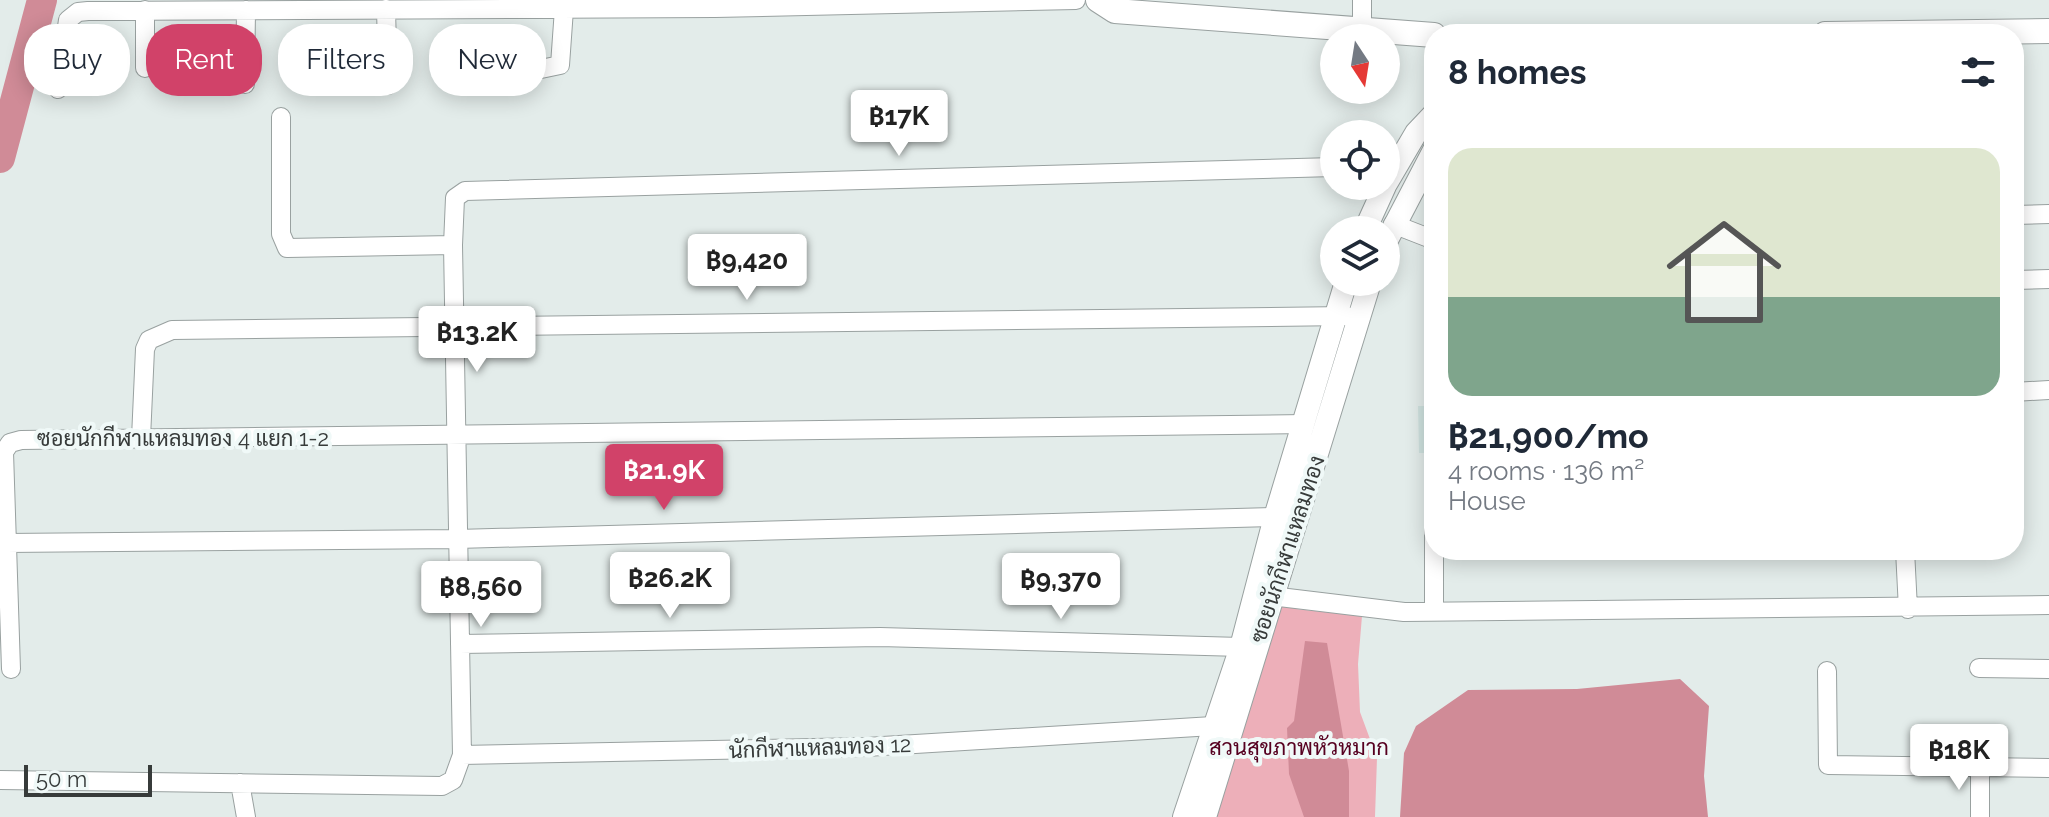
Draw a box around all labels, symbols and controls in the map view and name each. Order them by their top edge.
chip: Buy [24,24,130,96]
chip: Rent [146,24,262,96]
chip: Filters [278,24,413,96]
chip: New [429,24,546,96]
north arrow [1320,24,1400,104]
map controls [1320,24,1400,296]
icon: filters [1956,50,2000,94]
text: 8 homes [1448,52,1587,92]
pin: ฿17K [852,90,946,158]
text: ฿17K [869,101,929,131]
button: locate [1320,120,1400,200]
icon: home [1652,200,1796,344]
button: layers [1320,216,1400,296]
pin: ฿9,420 [682,234,812,302]
text: ฿9,420 [706,245,788,275]
pin: ฿13.2K [412,306,542,374]
text: ฿13.2K [437,317,517,347]
text: ฿21,900/mo [1448,416,1649,456]
street label: ซอยนักกีฬาแหลมทอง 4 แยก 1-2 [37,425,329,451]
pin: ฿21.9K [599,444,729,512]
street label: ซอยนักกีฬาแหลมทอง [1244,452,1330,646]
text: ฿21.9K [623,455,705,485]
text: 4 rooms · 136 m² [1448,456,1644,486]
text: House [1448,486,1526,516]
pin: ฿26.2K [605,552,735,620]
pin: ฿9,370 [996,553,1126,621]
pin: ฿8,560 [416,561,546,629]
text: ฿26.2K [628,563,712,593]
text: ฿9,370 [1020,564,1102,594]
text: ฿8,560 [439,572,523,602]
pin: ฿18K [1912,724,2006,792]
street label: นักกีฬาแหลมทอง 12 [728,731,912,763]
park label: สวนสุขภาพหัวหมาก [1209,734,1389,763]
text: ฿18K [1928,735,1990,765]
scale bar [24,761,152,797]
text: 50 m [36,766,87,792]

